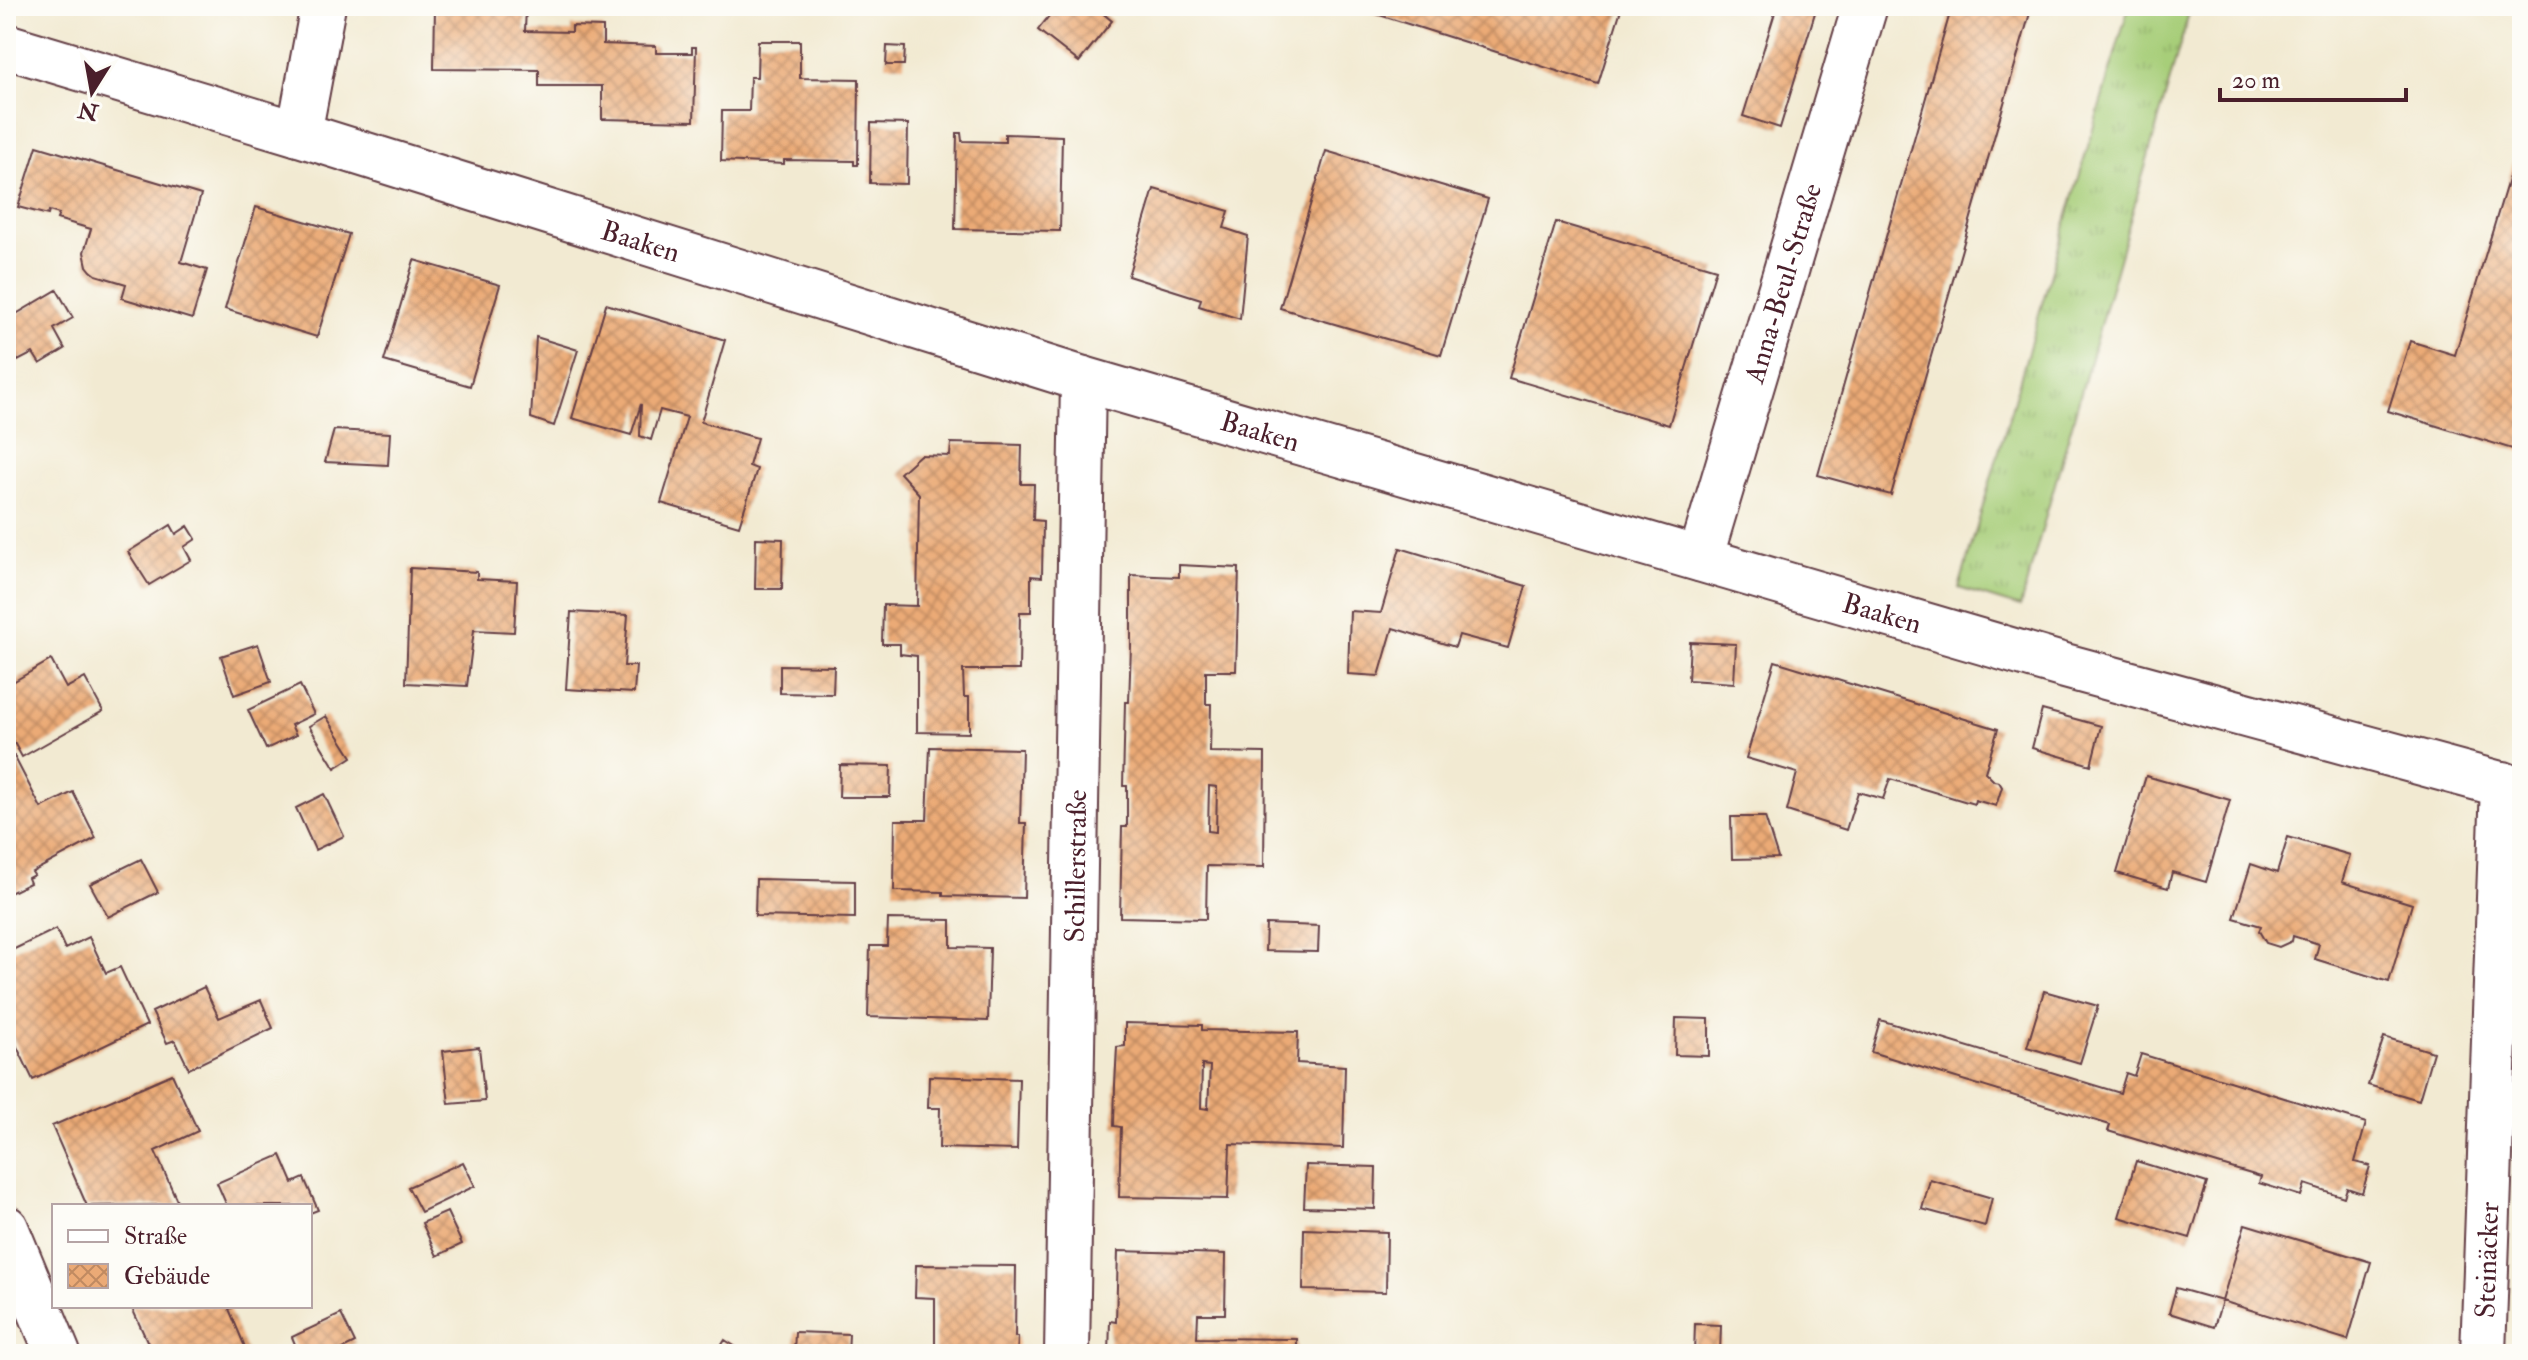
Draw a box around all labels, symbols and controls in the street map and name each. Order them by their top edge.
north arrow [52,52,132,132]
scale bar [2220,52,2406,102]
text: 20 m [2232,65,2281,96]
text: N [76,95,102,126]
street label: Anna-Beul-Straße [1737,179,1830,389]
street label: Baaken [597,214,684,271]
street label: Baaken [1216,404,1303,460]
street label: Baaken [1838,586,1925,642]
street label: Schillerstraße [1058,789,1095,943]
street label: Steinäcker [2468,1201,2507,1319]
legend [52,1204,312,1308]
text: Straße [124,1221,187,1252]
text: Gebäude [124,1261,210,1292]

